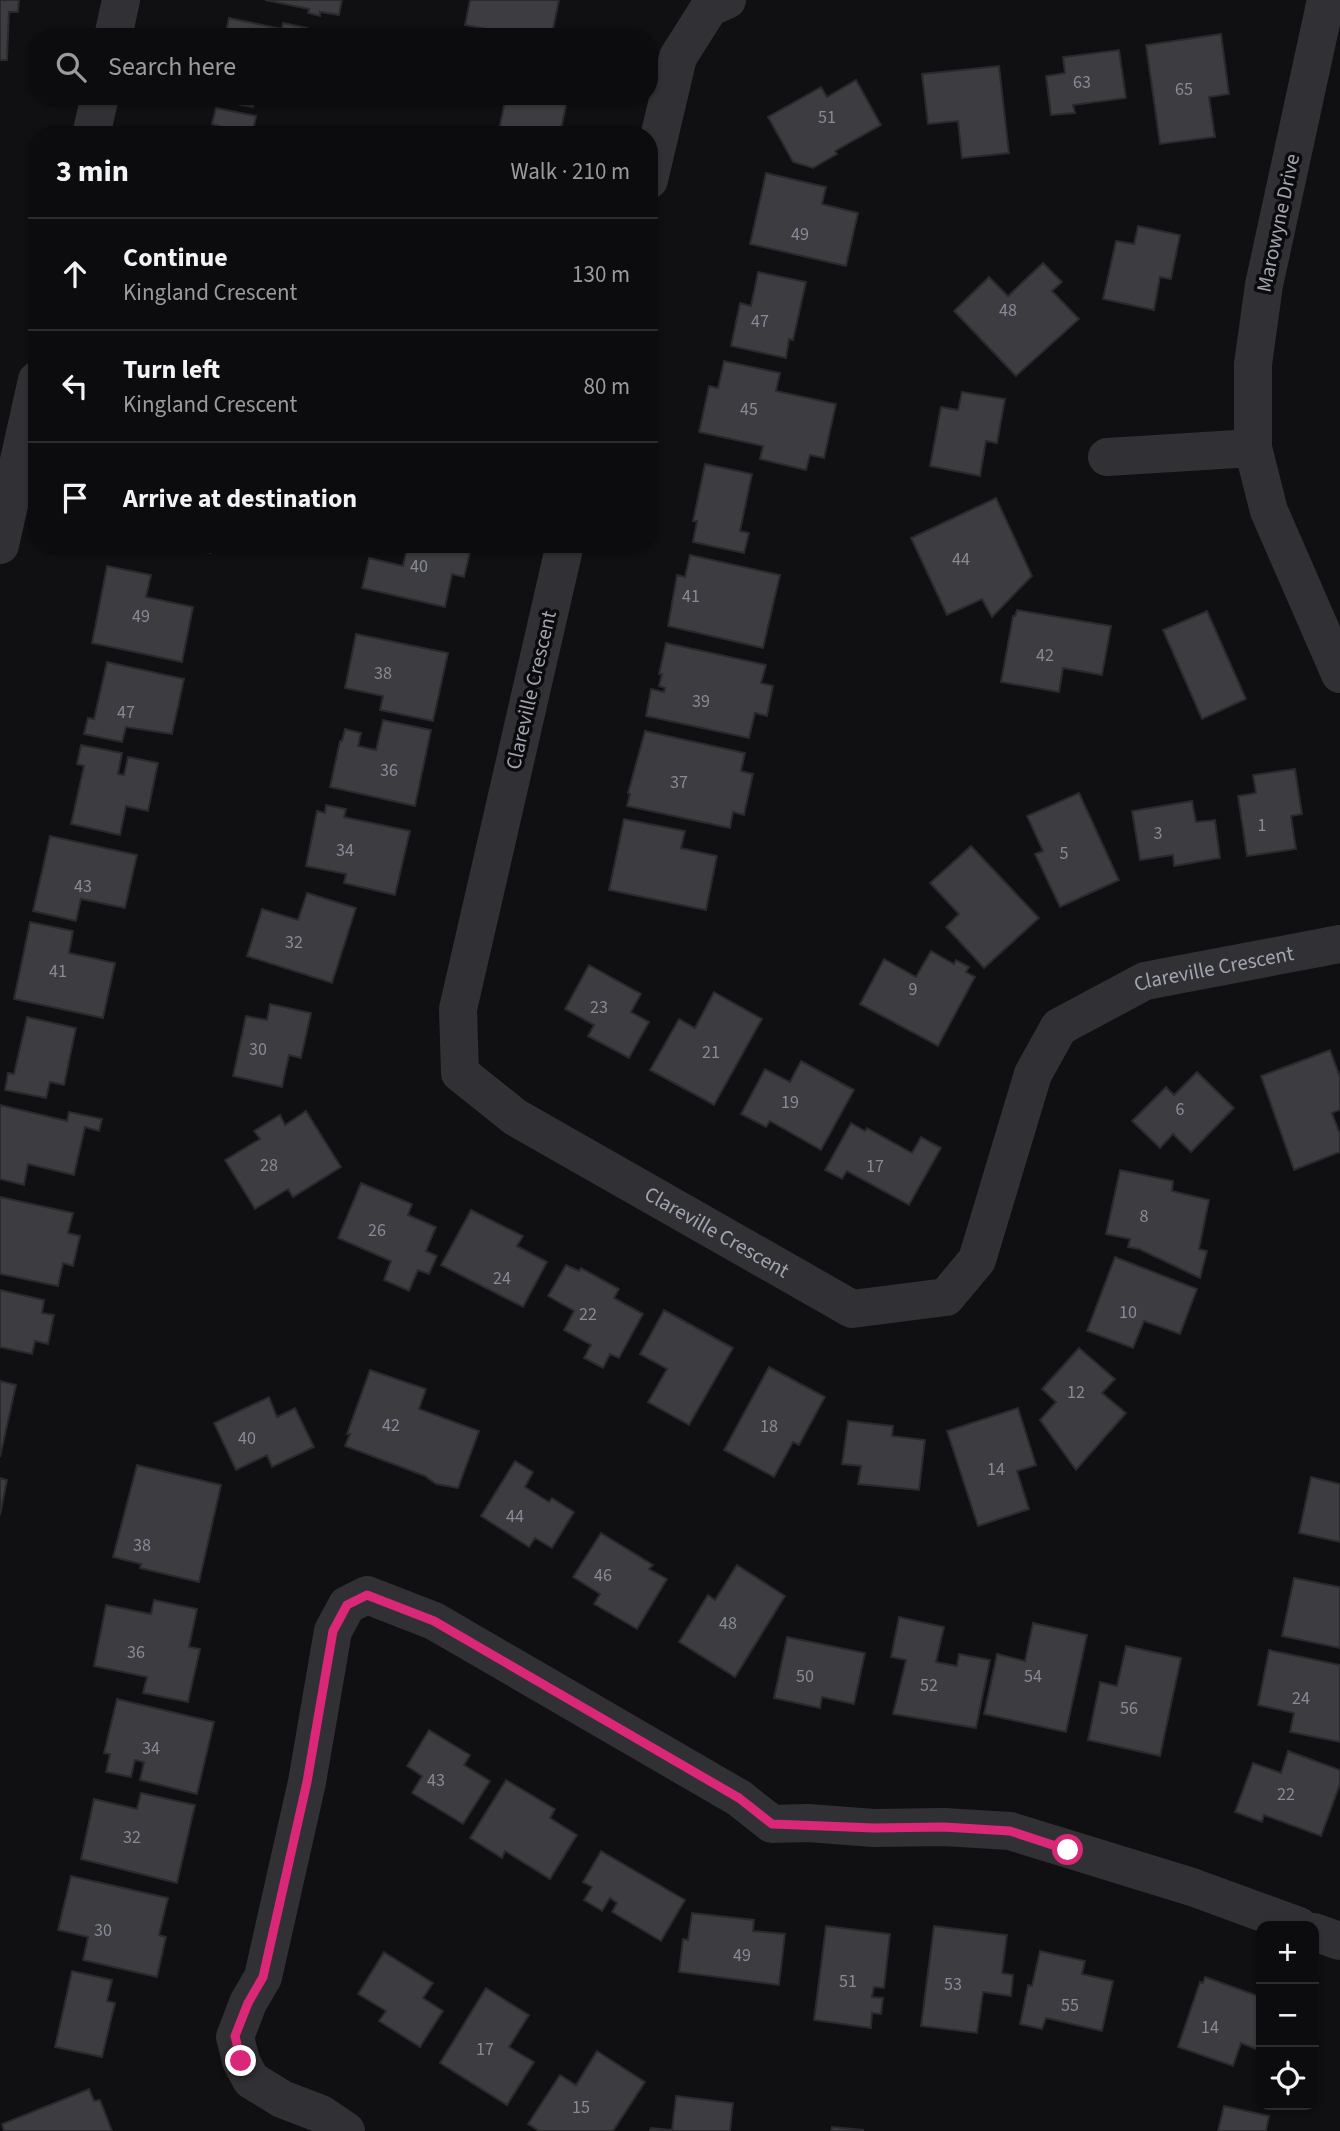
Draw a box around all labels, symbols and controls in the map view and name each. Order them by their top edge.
search box [28,28,658,105]
icon: search [52,48,90,86]
text: Search here [108,48,236,85]
house number: 63 [1073,70,1091,95]
house number: 65 [1175,77,1193,102]
house number: 51 [818,105,836,130]
text: 3 min [56,150,129,193]
street label: Marowyne Drive [1249,151,1307,295]
text: Walk · 210 m [511,155,630,188]
house number: 49 [791,222,809,247]
text: Continue [123,239,228,276]
icon: ahead [56,255,94,293]
text: 130 m [572,258,630,291]
text: Kingland Crescent [123,276,297,309]
house number: 48 [999,298,1017,323]
house number: 47 [751,309,769,334]
text: Turn left [123,351,220,388]
icon: left [56,367,94,405]
text: 80 m [583,370,630,403]
text: Kingland Crescent [123,388,297,421]
house number: 45 [740,397,758,422]
icon: arrive [56,479,94,517]
text: Arrive at destination [123,480,357,517]
house number: 44 [952,547,970,572]
house number: 40 [410,554,428,579]
house number: 41 [682,584,700,609]
house number: 49 [132,604,150,629]
street label: Clareville Crescent [498,608,564,772]
house number: 42 [1036,643,1054,668]
house number: 38 [374,661,392,686]
house number: 39 [692,689,710,714]
house number: 47 [117,700,135,725]
house number: 36 [380,758,398,783]
house number: 37 [670,770,688,795]
house number: 1 [1258,813,1266,838]
house number: 3 [1154,821,1163,846]
house number: 34 [336,838,354,863]
house number: 5 [1060,841,1069,866]
house number: 43 [74,874,92,899]
house number: 32 [285,930,303,955]
street label: Clareville Crescent [1128,938,1296,1000]
house number: 41 [49,959,67,984]
house number: 9 [909,977,918,1002]
house number: 23 [590,995,608,1020]
house number: 30 [249,1037,267,1062]
house number: 21 [702,1040,720,1065]
house number: 19 [781,1090,799,1115]
house number: 6 [1176,1097,1185,1122]
house number: 28 [260,1153,278,1178]
house number: 17 [866,1154,884,1179]
street label: Clareville Crescent [639,1179,795,1285]
house number: 8 [1140,1204,1149,1229]
house number: 26 [368,1218,386,1243]
house number: 24 [493,1266,511,1291]
house number: 10 [1119,1300,1137,1325]
house number: 22 [579,1302,597,1327]
house number: 12 [1067,1380,1085,1405]
house number: 42 [382,1413,400,1438]
house number: 18 [760,1414,778,1439]
house number: 40 [238,1426,256,1451]
house number: 14 [987,1457,1005,1482]
house number: 44 [506,1504,524,1529]
house number: 38 [133,1533,151,1558]
house number: 46 [594,1563,612,1588]
house number: 48 [719,1611,737,1636]
house number: 36 [127,1640,145,1665]
house number: 50 [796,1664,814,1689]
house number: 54 [1024,1664,1042,1689]
house number: 52 [920,1673,938,1698]
house number: 24 [1292,1686,1310,1711]
house number: 56 [1120,1696,1138,1721]
house number: 34 [142,1736,160,1761]
house number: 43 [427,1768,445,1793]
house number: 22 [1277,1782,1295,1807]
house number: 32 [123,1825,141,1850]
route start [1052,1834,1083,1865]
house number: 30 [94,1918,112,1943]
map controls [1256,1921,1319,2110]
button: + [1256,1921,1319,1984]
house number: 49 [733,1943,751,1968]
house number: 51 [839,1969,857,1994]
house number: 53 [944,1972,962,1997]
button: − [1256,1984,1319,2047]
house number: 55 [1061,1993,1079,2018]
house number: 14 [1201,2015,1219,2040]
house number: 17 [476,2037,494,2062]
route end [225,2045,256,2076]
button: locate [1256,2047,1319,2110]
house number: 15 [572,2095,590,2120]

